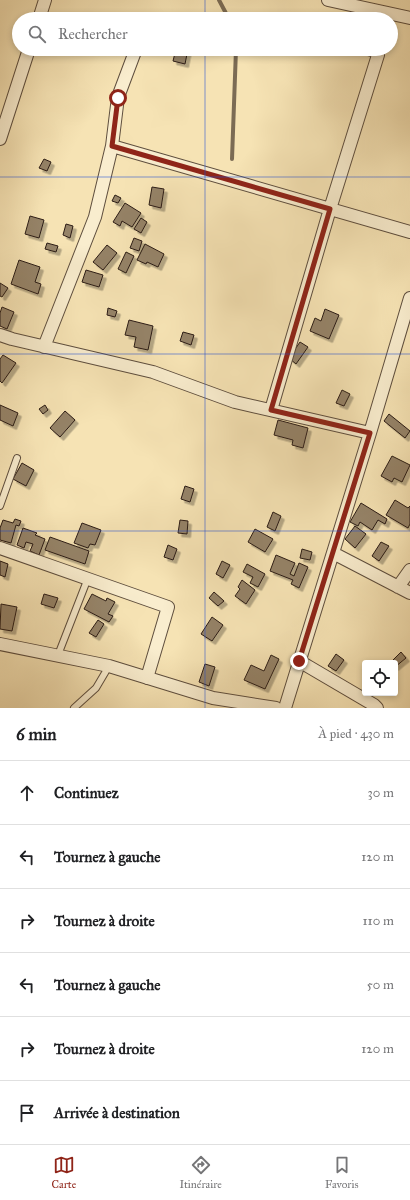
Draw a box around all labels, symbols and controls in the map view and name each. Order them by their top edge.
search box [12,12,398,56]
icon: search [26,23,48,45]
text: Rechercher [58,25,128,43]
route start [109,89,127,107]
route end [290,652,308,670]
map controls [362,660,398,696]
button: locate [362,660,398,696]
text: 6 min [16,724,57,745]
text: À pied · 430 m [318,726,394,742]
icon: ahead [16,782,38,804]
text: Continuez [54,784,119,802]
text: 30 m [368,785,394,801]
icon: left [16,846,38,868]
text: Tournez à gauche [54,848,161,866]
text: 120 m [361,849,394,865]
icon: right [16,910,38,932]
text: Tournez à droite [54,912,155,930]
text: 110 m [362,913,394,929]
icon: left [16,974,38,996]
text: Tournez à gauche [54,976,161,994]
text: 50 m [367,977,394,993]
icon: right [16,1038,38,1060]
text: Tournez à droite [54,1040,155,1058]
text: 120 m [361,1041,394,1057]
icon: arrive [16,1102,38,1124]
text: Arrivée à destination [54,1104,180,1122]
tab: Carte [52,1154,76,1191]
tab: Itinéraire [179,1154,222,1191]
tab: Favoris [325,1154,358,1191]

